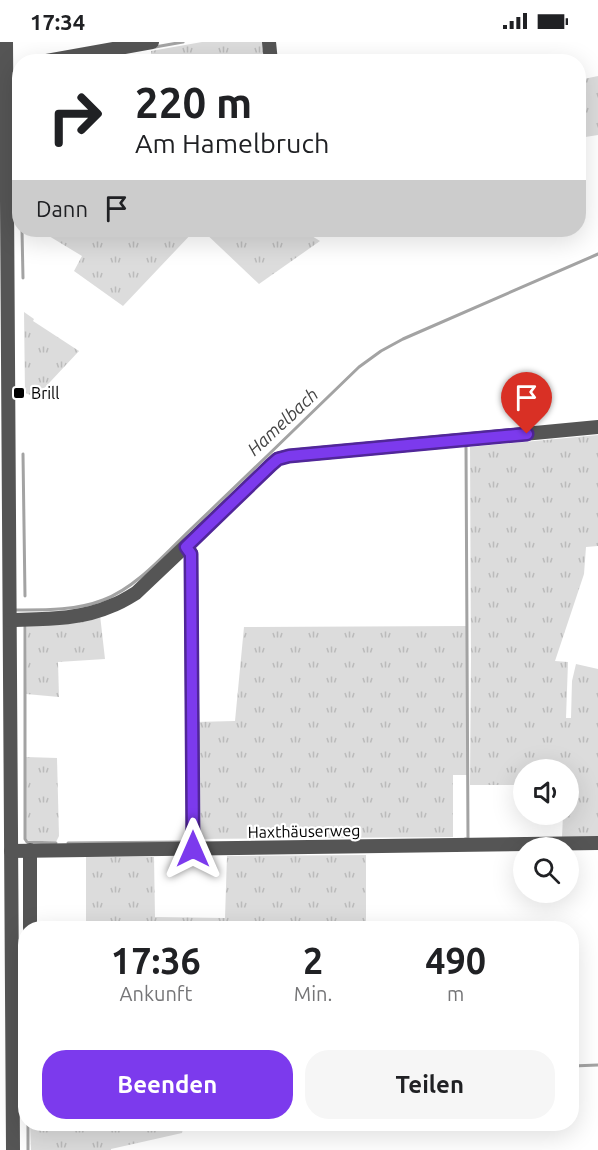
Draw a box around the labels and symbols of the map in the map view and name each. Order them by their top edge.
pin [501,372,552,434]
place label: Brill [31,384,60,402]
water label: Hamelbach [243,384,322,459]
marker: Brill [12,386,26,400]
position arrow [161,817,225,881]
street label: Haxthäuserweg [247,821,361,841]

